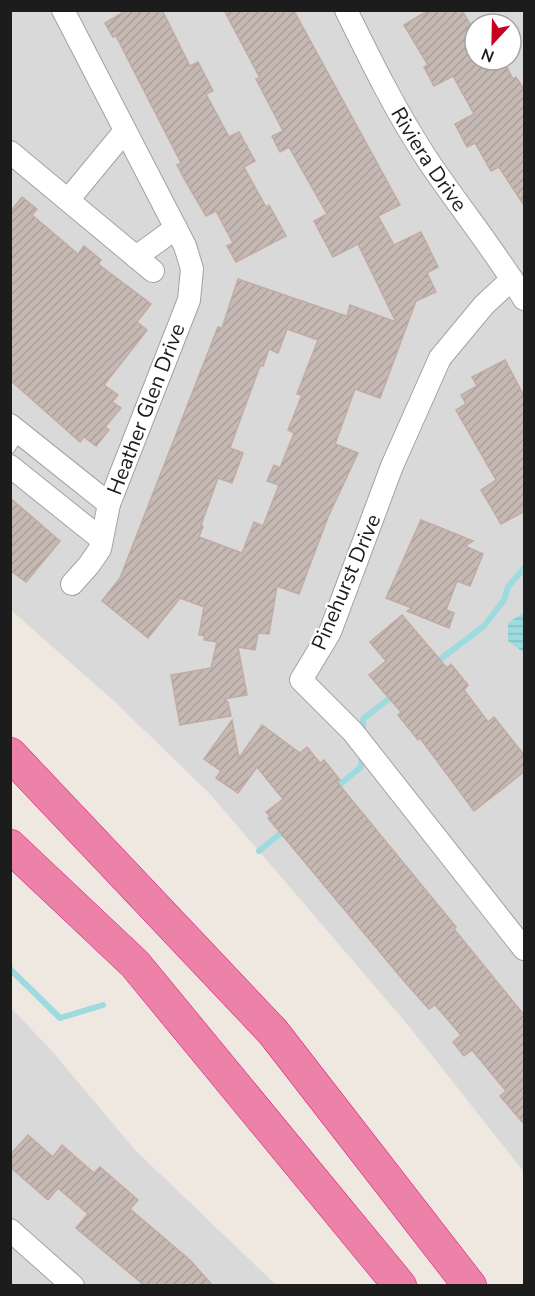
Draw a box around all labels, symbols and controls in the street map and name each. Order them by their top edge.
north arrow [463,12,523,72]
text: N [478,43,497,67]
street label: Riviera Drive [385,102,474,217]
street label: Heather Glen Drive [100,319,192,499]
street label: Pinehurst Drive [305,510,387,654]

